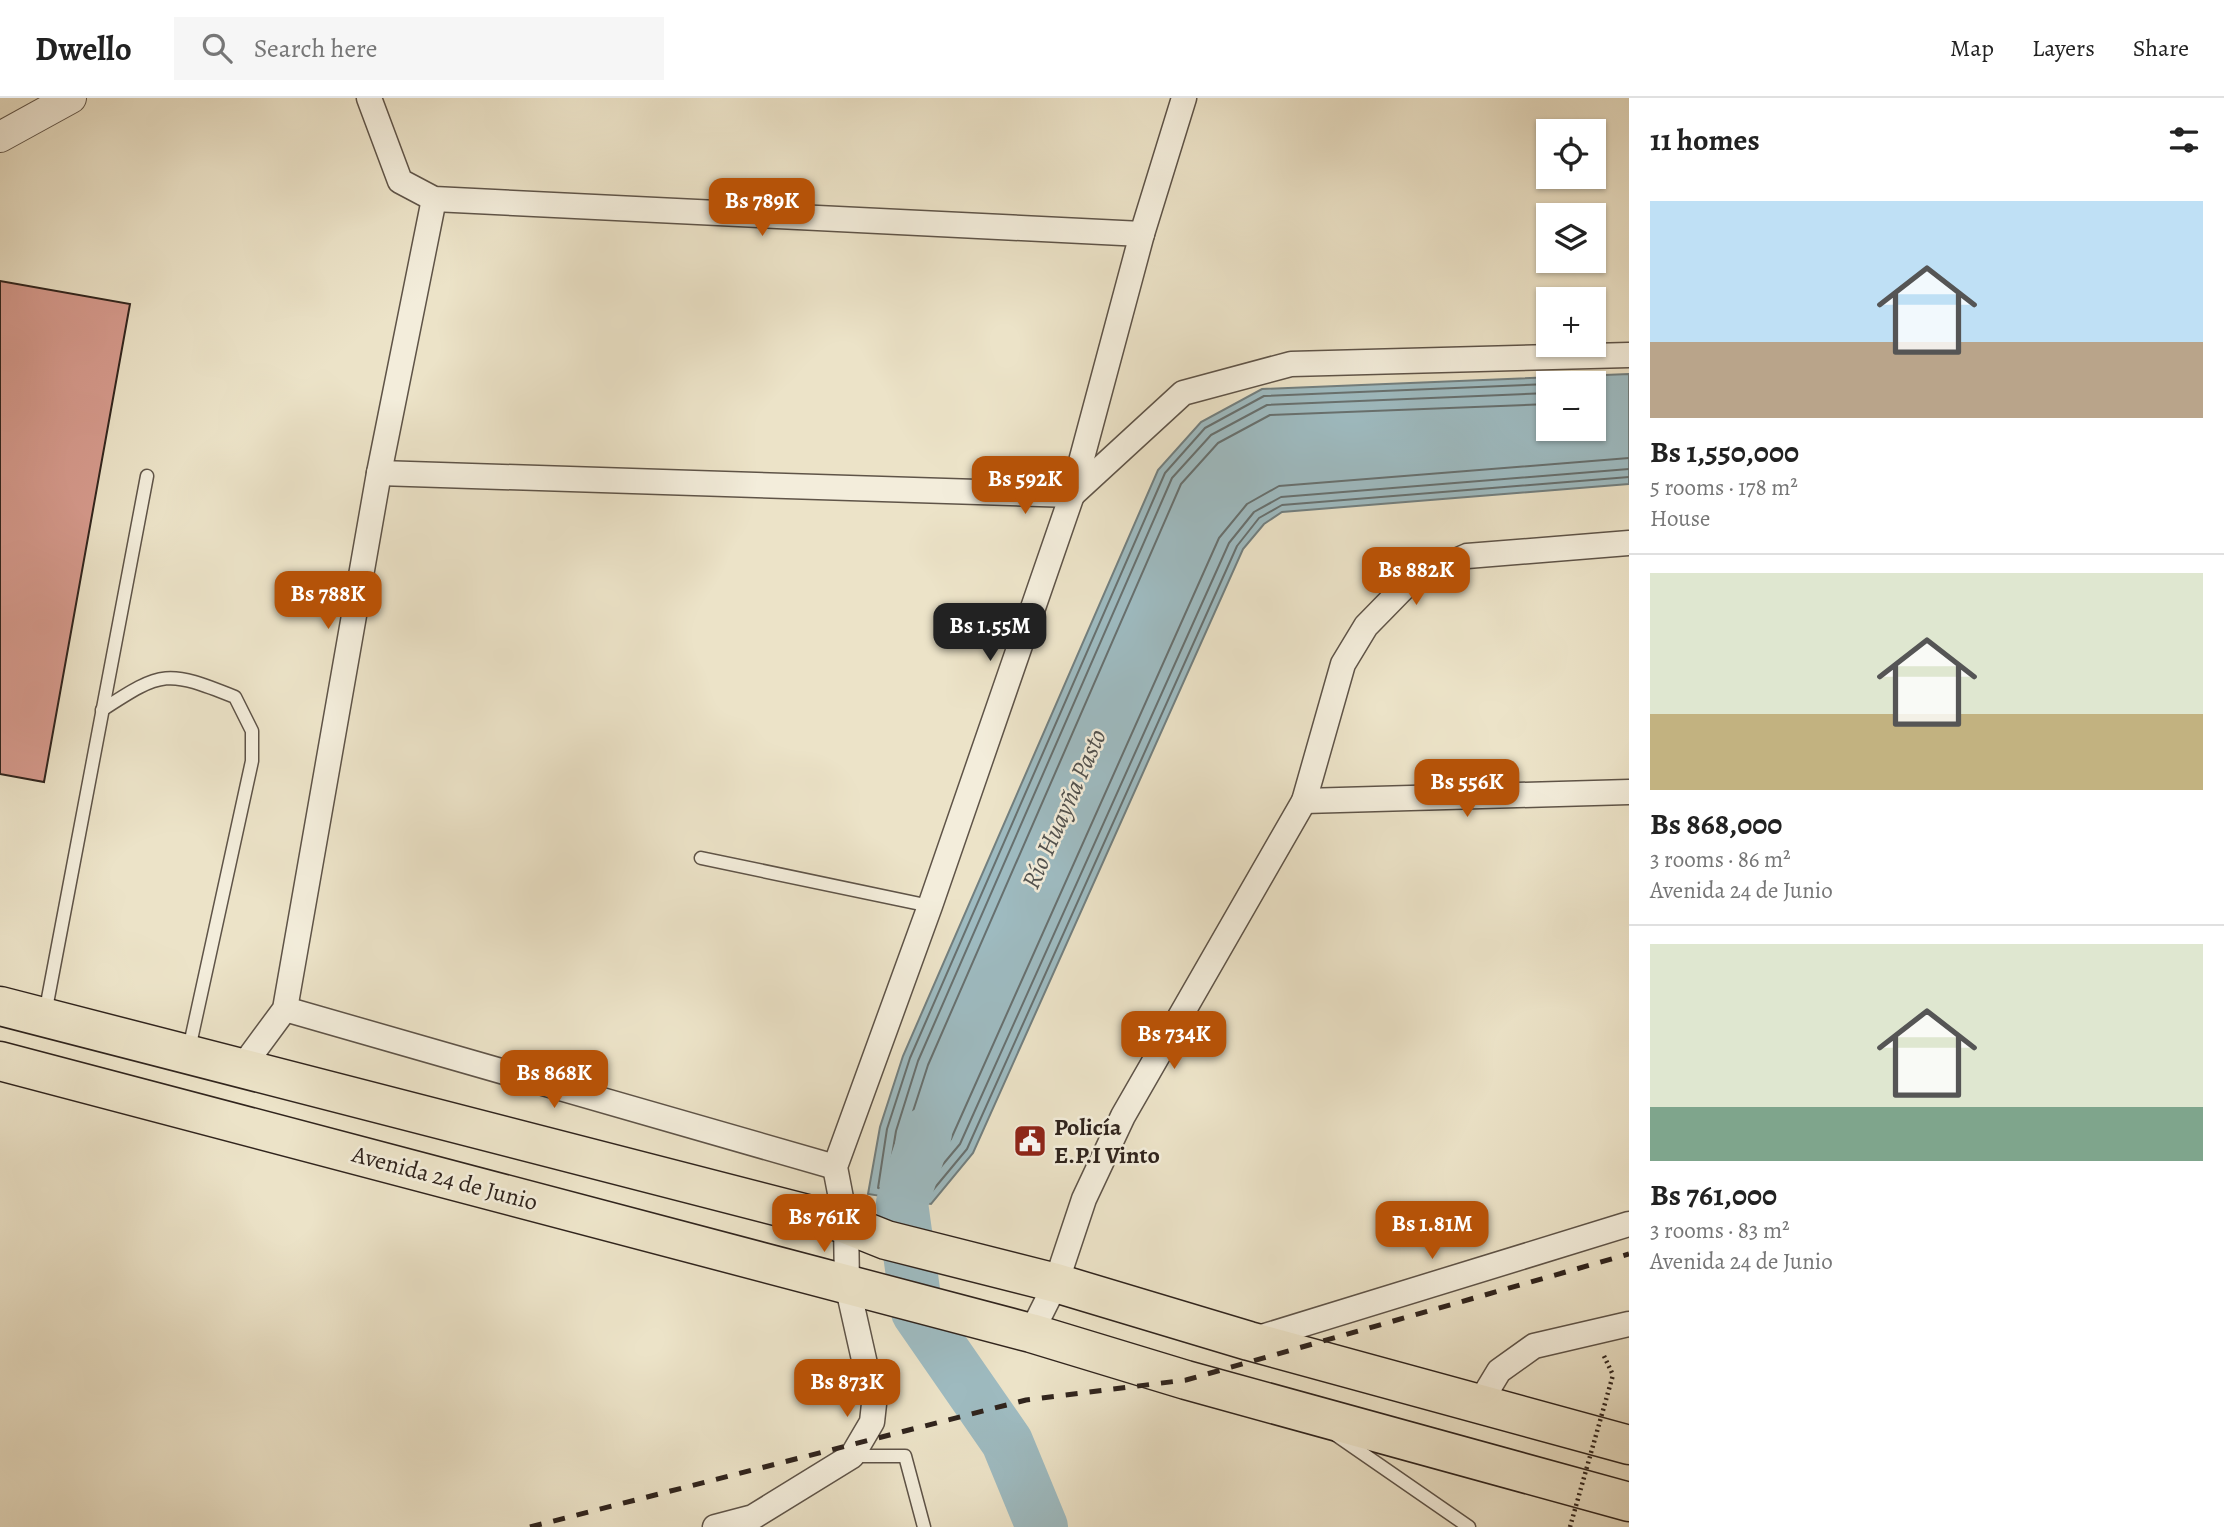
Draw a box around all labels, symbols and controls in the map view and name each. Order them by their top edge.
search box [174,17,664,80]
text: Dwello [35,26,132,71]
icon: search [198,29,236,67]
text: Search here [254,31,377,66]
text: Map [1950,32,1994,64]
text: Layers [2032,32,2095,64]
text: Share [2133,32,2189,64]
map controls [1536,119,1606,441]
button: locate [1536,119,1606,189]
text: 11 homes [1650,120,1760,160]
icon: filters [2165,121,2203,159]
pin: Bs 789K [697,178,827,238]
text: Bs 789K [725,185,799,216]
button: layers [1536,203,1606,273]
icon: home [1864,247,1990,373]
button: + [1536,287,1606,357]
button: − [1536,371,1606,441]
text: Bs 1,550,000 [1650,432,1799,472]
pin: Bs 592K [960,456,1090,516]
text: Bs 592K [988,463,1062,494]
text: 5 rooms · 178 m² [1650,472,1798,503]
text: House [1650,503,1710,534]
pin: Bs 882K [1351,547,1481,607]
text: Bs 882K [1378,554,1454,585]
pin: Bs 788K [263,572,393,631]
text: Bs 788K [291,578,365,609]
pin: Bs 1.55M [918,603,1062,663]
text: Bs 1.55M [949,610,1031,641]
icon: home [1864,619,1990,745]
water label: Río Huayña Pasto [1013,724,1115,894]
pin: Bs 556K [1402,760,1532,819]
text: Bs 556K [1430,766,1504,797]
text: Bs 868,000 [1650,804,1782,844]
text: 3 rooms · 86 m² [1650,844,1791,875]
text: Avenida 24 de Junio [1650,875,1833,906]
icon: home [1864,990,1990,1116]
pin: Bs 734K [1109,1012,1239,1071]
text: Bs 734K [1137,1018,1211,1049]
pin: Bs 868K [489,1051,619,1110]
text: Bs 868K [516,1057,592,1088]
place label: Policía E.P.I Vinto [1054,1111,1160,1171]
public building icon: Policía E.P.I Vinto [1011,1122,1049,1160]
street label: Avenida 24 de Junio [348,1138,541,1218]
text: Bs 761,000 [1650,1175,1777,1215]
pin: Bs 761K [759,1194,889,1254]
text: Bs 761K [788,1201,860,1232]
pin: Bs 1.81M [1360,1202,1504,1261]
text: Bs 1.81M [1392,1208,1472,1239]
text: 3 rooms · 83 m² [1650,1215,1790,1246]
text: Avenida 24 de Junio [1650,1246,1833,1277]
pin: Bs 873K [782,1360,912,1419]
text: Bs 873K [810,1366,884,1397]

